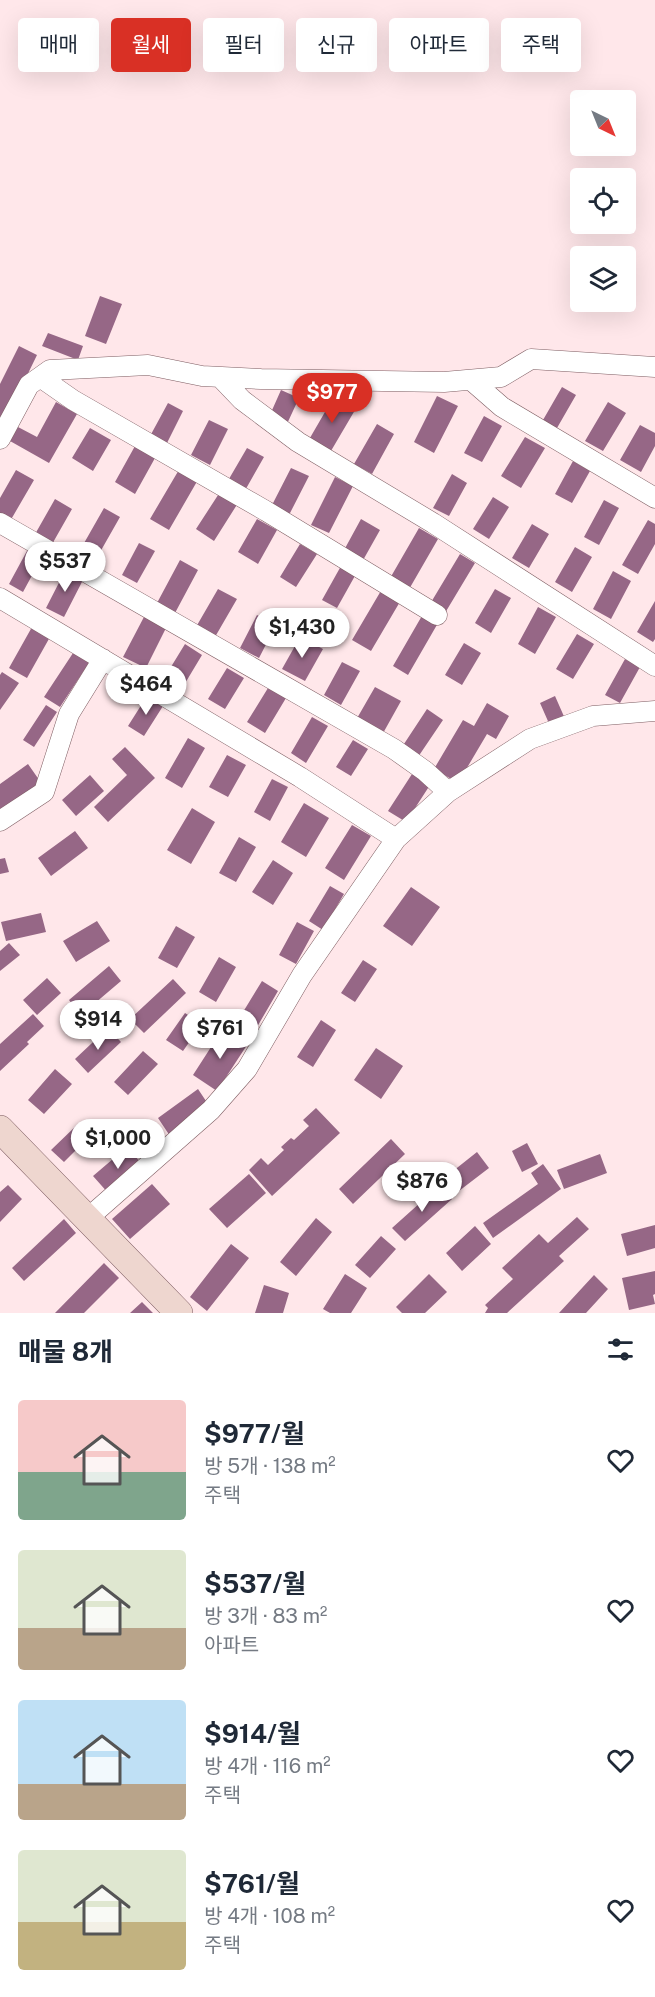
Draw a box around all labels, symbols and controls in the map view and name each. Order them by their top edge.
chip: 매매 [18,18,99,72]
chip: 월세 [111,18,191,72]
chip: 필터 [203,18,284,72]
chip: 신규 [296,18,377,72]
chip: 아파트 [389,18,489,72]
chip: 주택 [501,18,581,72]
north arrow [570,90,636,156]
map controls [570,90,636,312]
button: locate [570,168,636,234]
button: layers [570,246,636,312]
pin: $977 [296,373,368,424]
text: $977 [306,380,358,404]
pin: $537 [29,542,101,593]
text: $537 [39,549,91,573]
pin: $1,430 [253,608,351,659]
text: $1,430 [269,615,335,639]
pin: $464 [110,665,182,716]
text: $464 [120,672,173,696]
pin: $914 [62,1000,134,1051]
text: $914 [74,1007,122,1031]
pin: $761 [184,1009,256,1060]
text: $761 [196,1016,244,1040]
pin: $1,000 [69,1119,167,1170]
text: $1,000 [85,1126,151,1150]
pin: $876 [386,1162,458,1213]
text: $876 [396,1169,448,1193]
icon: filters [604,1333,637,1366]
text: 매물 8개 [18,1336,113,1367]
text: $977/월 [204,1418,305,1449]
icon: home [66,1424,138,1496]
icon: heart [604,1444,637,1477]
text: 방 5개 · 138 m² [204,1454,336,1478]
text: 주택 [204,1483,241,1507]
text: $537/월 [204,1568,306,1599]
icon: home [66,1574,138,1646]
icon: heart [604,1594,637,1627]
text: 방 3개 · 83 m² [204,1604,327,1628]
text: 아파트 [204,1633,259,1657]
text: $914/월 [204,1718,301,1749]
icon: home [66,1724,138,1796]
icon: heart [604,1744,637,1777]
text: 방 4개 · 116 m² [204,1754,331,1778]
text: 주택 [204,1783,241,1807]
text: $761/월 [204,1868,300,1899]
icon: home [66,1874,138,1946]
icon: heart [604,1894,637,1927]
text: 방 4개 · 108 m² [204,1904,335,1928]
text: 주택 [204,1933,241,1957]

